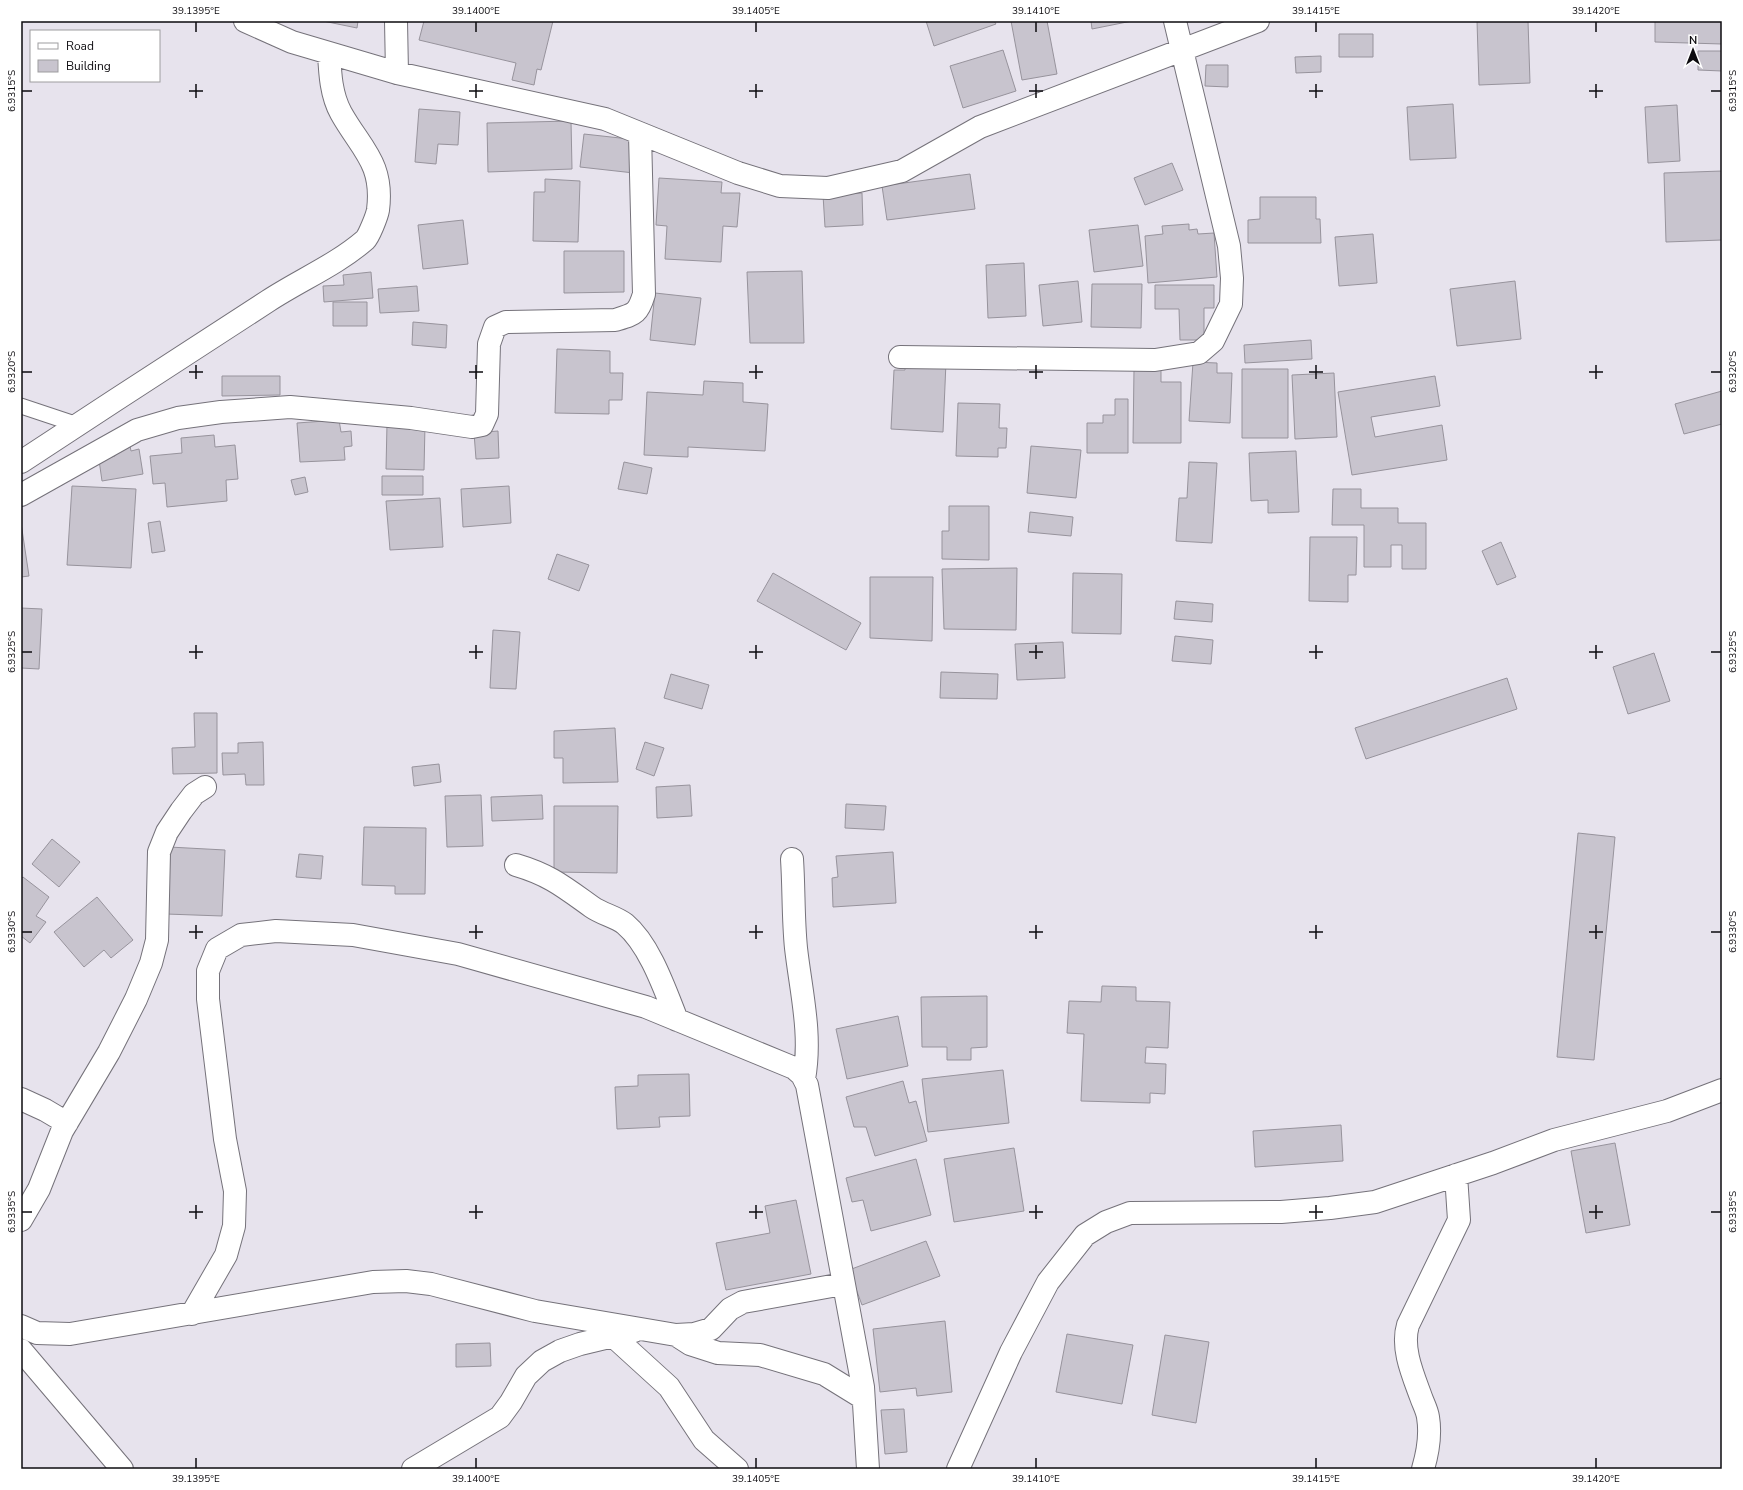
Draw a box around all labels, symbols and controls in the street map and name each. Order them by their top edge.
text: 39.1395°E [172,4,220,18]
text: 39.1400°E [452,4,500,18]
text: 39.1405°E [732,4,780,18]
text: 39.1410°E [1012,4,1060,18]
text: 39.1415°E [1292,4,1340,18]
text: 39.1420°E [1572,4,1620,18]
legend [30,30,160,82]
north arrow [1673,30,1713,70]
text: N [1689,33,1697,48]
text: Road [66,38,94,54]
text: Building [66,58,111,74]
text: 6.9315°S [5,70,19,112]
text: 6.9315°S [1726,70,1740,112]
text: 6.9320°S [5,351,19,393]
text: 6.9320°S [1726,351,1740,393]
text: 6.9325°S [5,631,19,673]
text: 6.9325°S [1726,631,1740,673]
text: 6.9330°S [5,911,19,953]
text: 6.9330°S [1726,911,1740,953]
text: 6.9335°S [5,1191,19,1233]
text: 6.9335°S [1726,1191,1740,1233]
text: 39.1395°E [172,1472,220,1486]
text: 39.1400°E [452,1472,500,1486]
text: 39.1405°E [732,1472,780,1486]
text: 39.1410°E [1012,1472,1060,1486]
text: 39.1415°E [1292,1472,1340,1486]
text: 39.1420°E [1572,1472,1620,1486]

